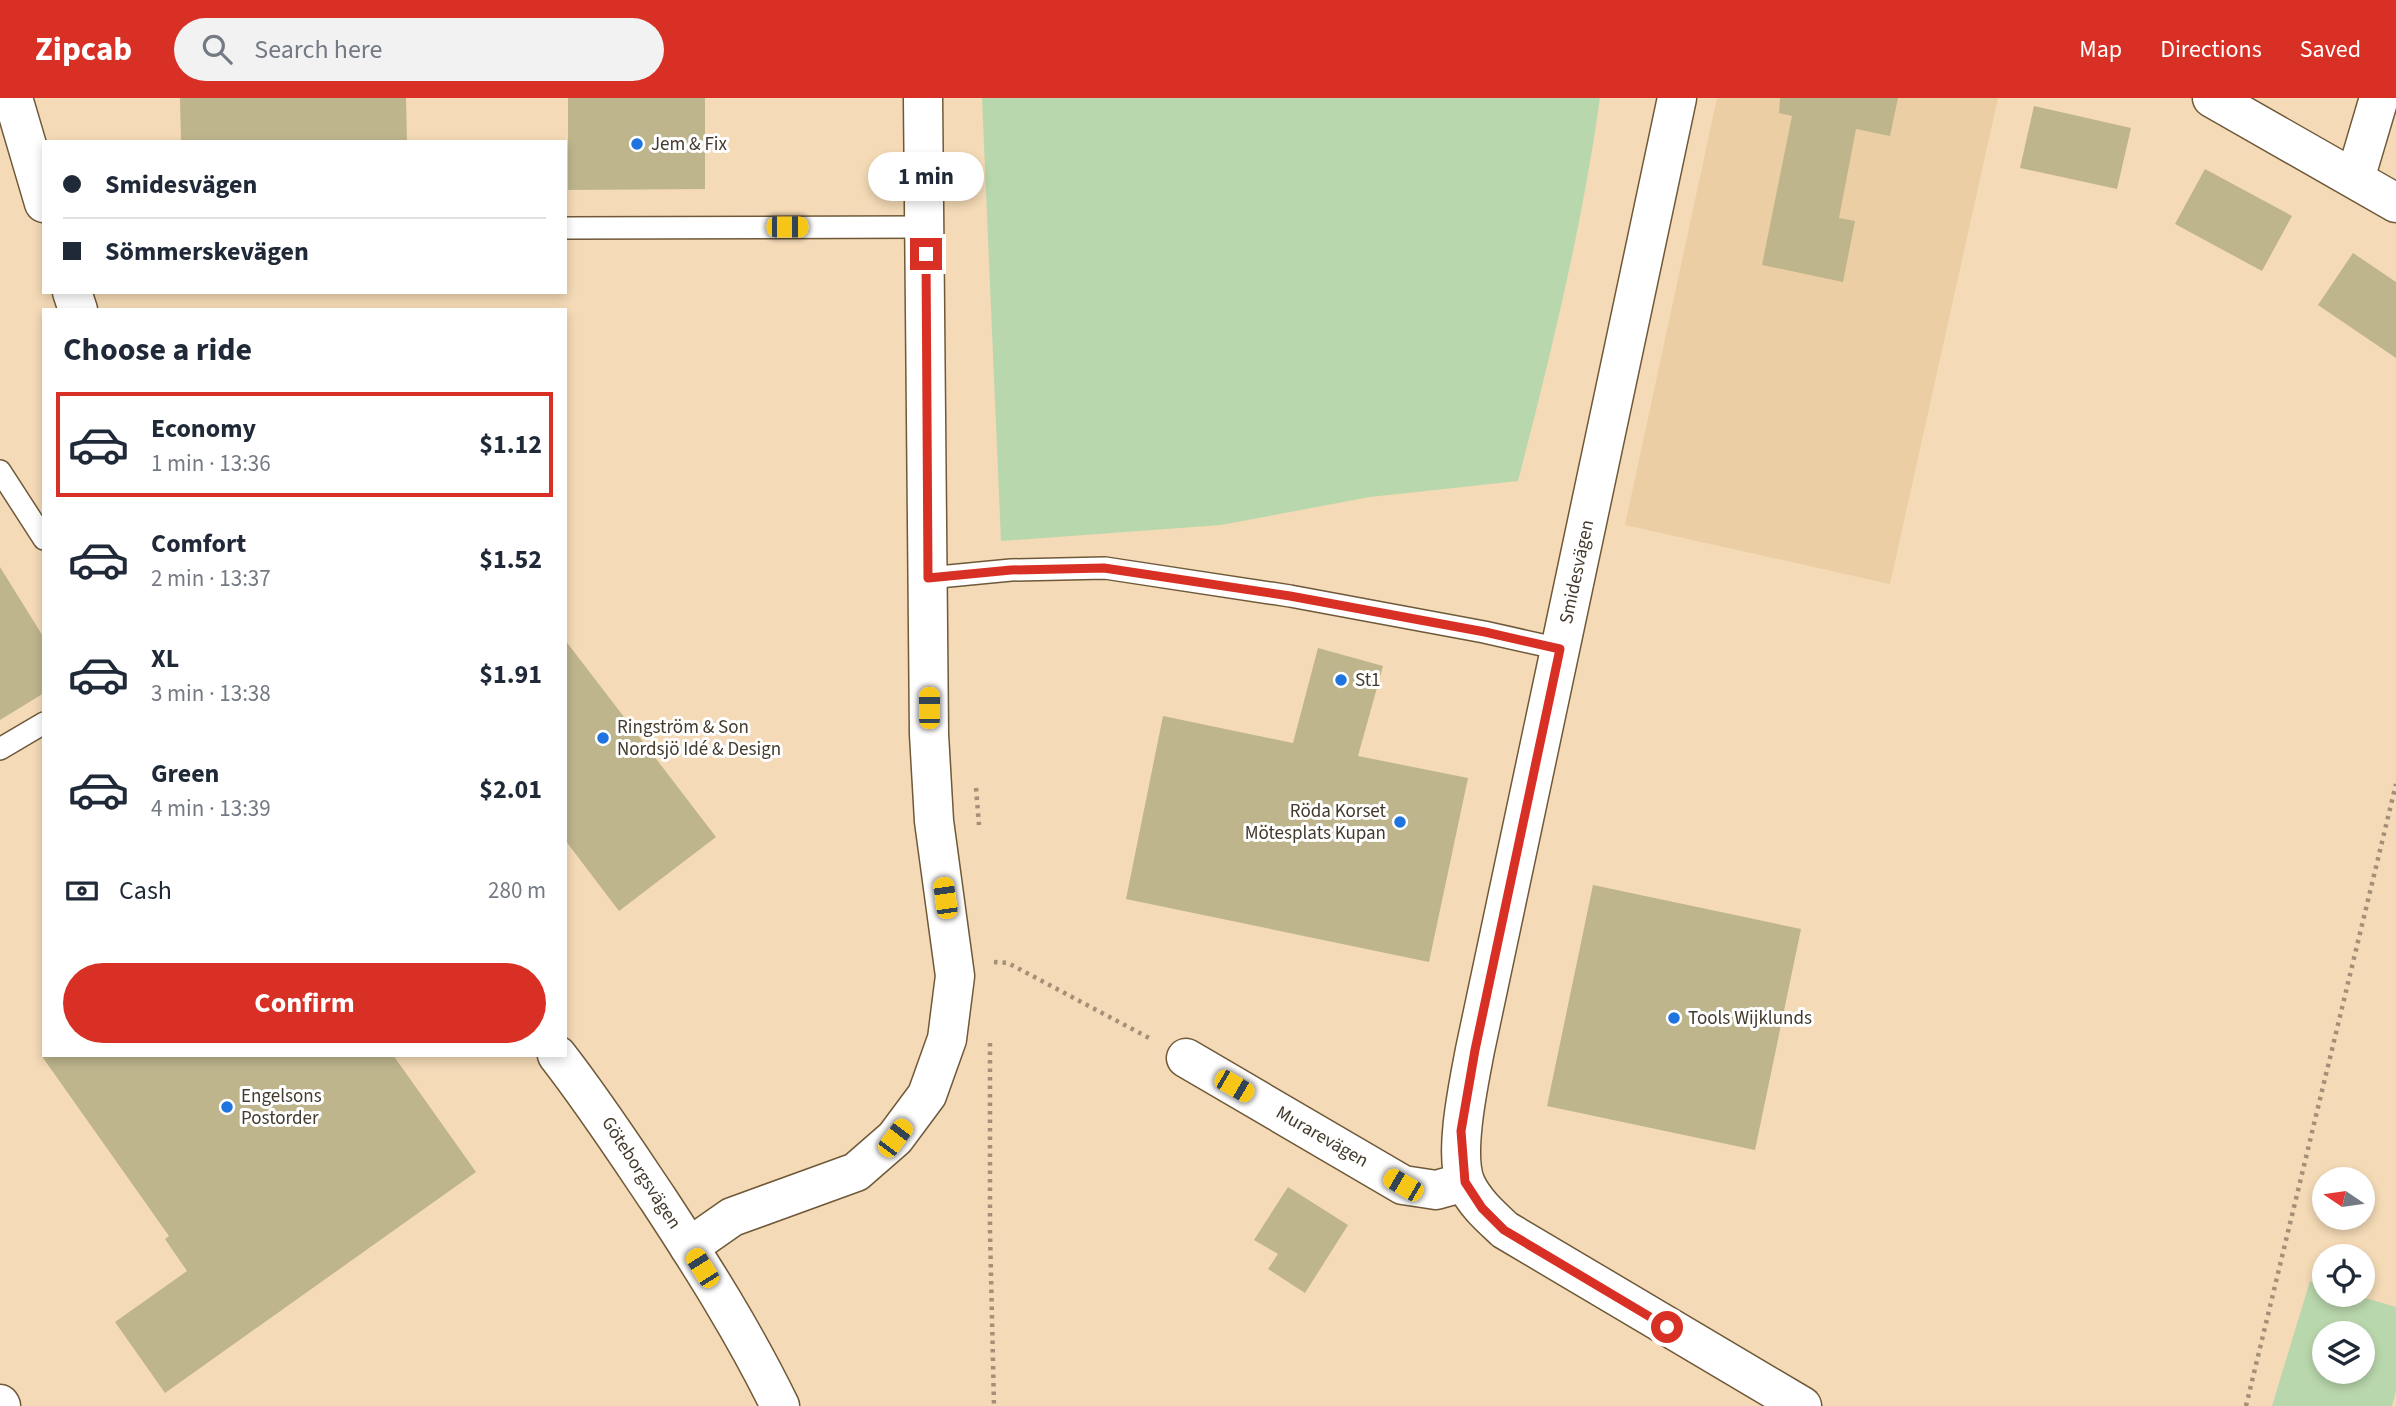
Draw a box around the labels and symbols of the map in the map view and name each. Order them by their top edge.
place label: Jem & Fix [651,131,728,158]
marker: Jem & Fix [629,136,645,152]
callout: 1 min [868,152,984,202]
car [767,217,809,238]
route end [910,238,942,270]
street label: Smidesvägen [1553,517,1601,627]
place label: St1 [1355,667,1381,694]
marker: St1 [1333,672,1349,688]
car [919,687,940,729]
place label: Ringström & Son Nordsjö Idé & Design [617,714,781,763]
marker: Ringström & Son Nordsjö Idé & Design [595,730,611,746]
place label: Röda Korset Mötesplats Kupan [1245,798,1387,847]
marker: Röda Korset Mötesplats Kupan [1392,814,1408,830]
car [932,876,959,920]
place label: Tools Wijklunds [1688,1005,1812,1032]
marker: Tools Wijklunds [1666,1010,1682,1026]
car [1211,1066,1258,1106]
place label: Engelsons Postorder [241,1083,322,1132]
marker: Engelsons Postorder [219,1099,235,1115]
street label: Murarevägen [1271,1100,1373,1174]
street label: Göteborgsvägen [594,1111,688,1235]
car [874,1115,917,1161]
car [1380,1165,1427,1205]
north arrow [2312,1167,2375,1230]
car [682,1245,723,1291]
route start [1651,1311,1683,1343]

